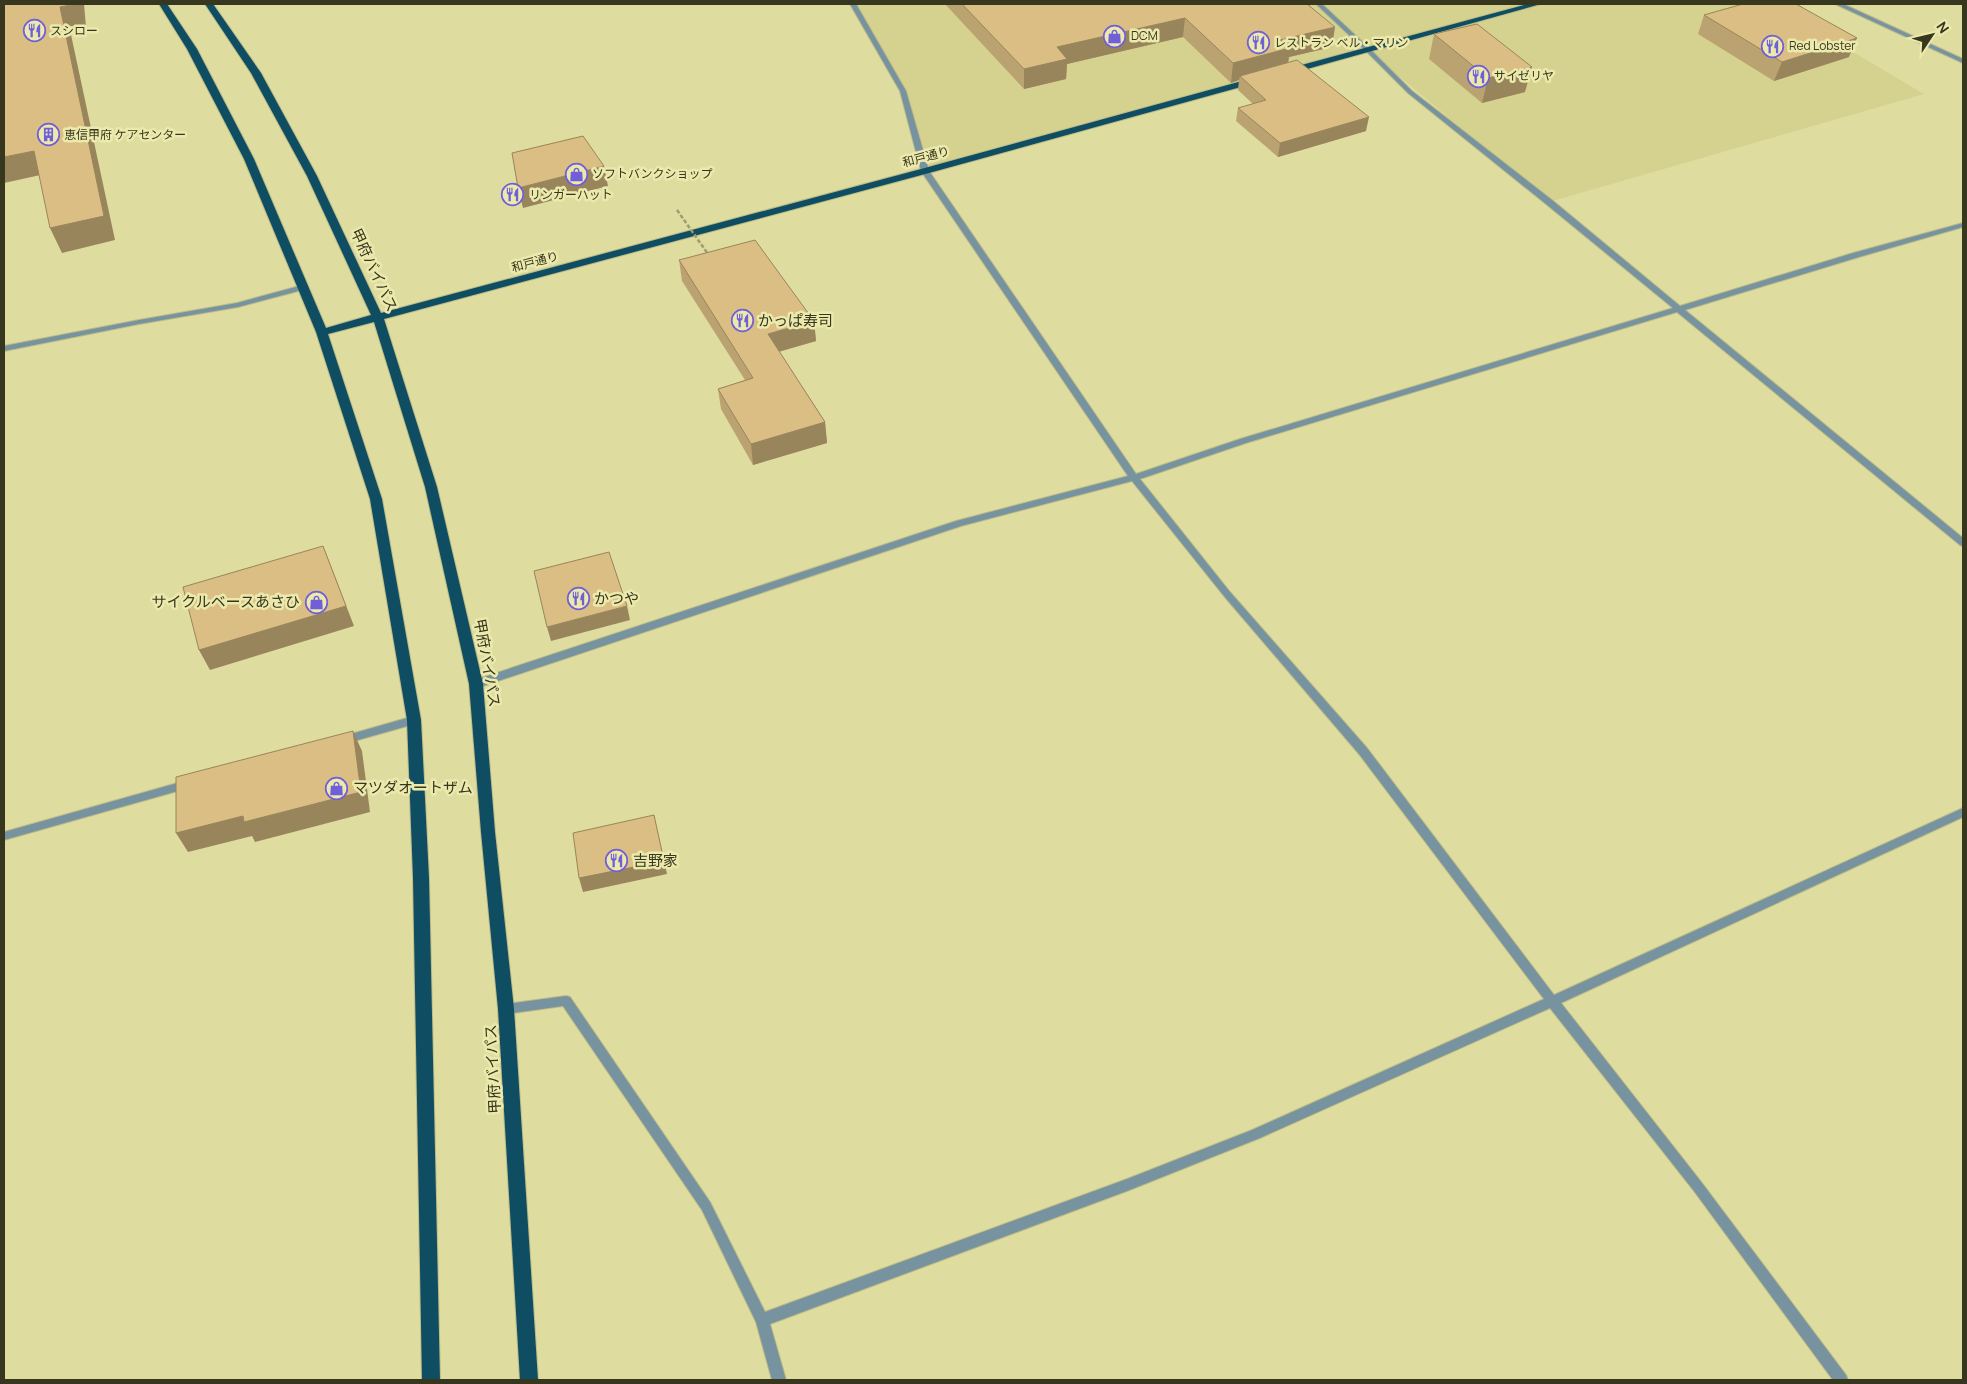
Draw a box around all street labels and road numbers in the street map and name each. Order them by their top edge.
street label: 和戸通り [900,142,951,171]
street label: 甲府バイパス [346,225,403,315]
street label: 和戸通り [509,247,560,276]
street label: 甲府バイパス [469,617,506,709]
street label: 甲府バイパス [480,1024,505,1114]

